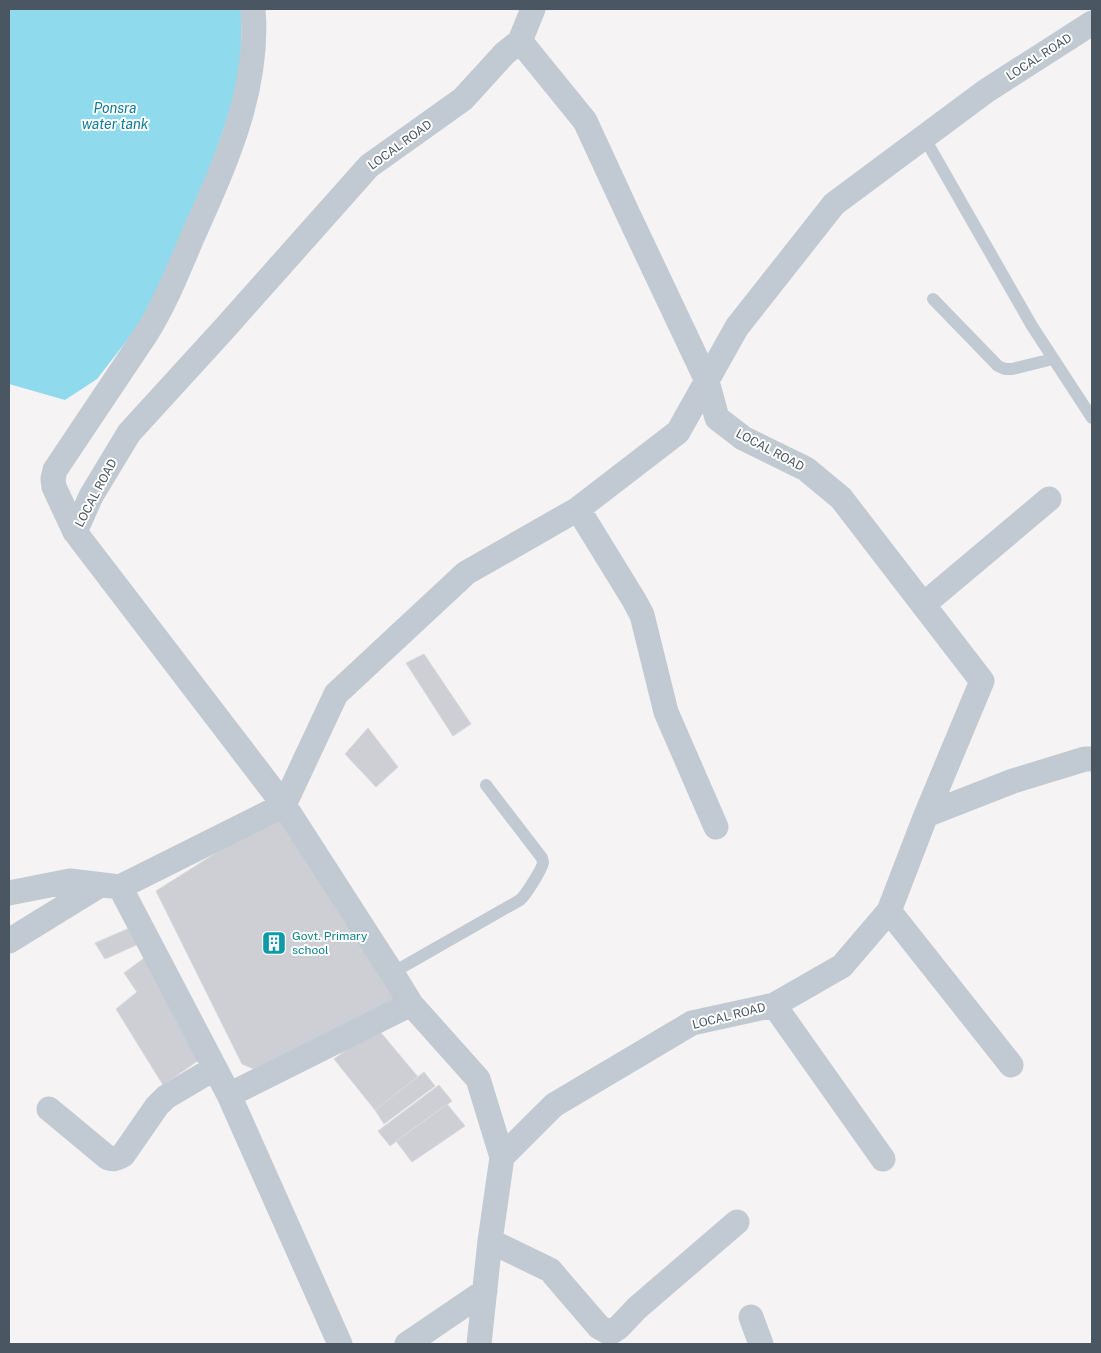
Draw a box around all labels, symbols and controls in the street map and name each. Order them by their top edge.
street label: LOCAL ROAD [1004,31,1074,83]
water label: Ponsra water tank [82,100,149,132]
street label: LOCAL ROAD [365,117,435,173]
street label: LOCAL ROAD [734,426,806,474]
street label: LOCAL ROAD [72,457,120,529]
place label: Govt. Primary school [292,929,368,957]
building icon: Govt. Primary school [261,930,287,956]
street label: LOCAL ROAD [691,1000,767,1032]

